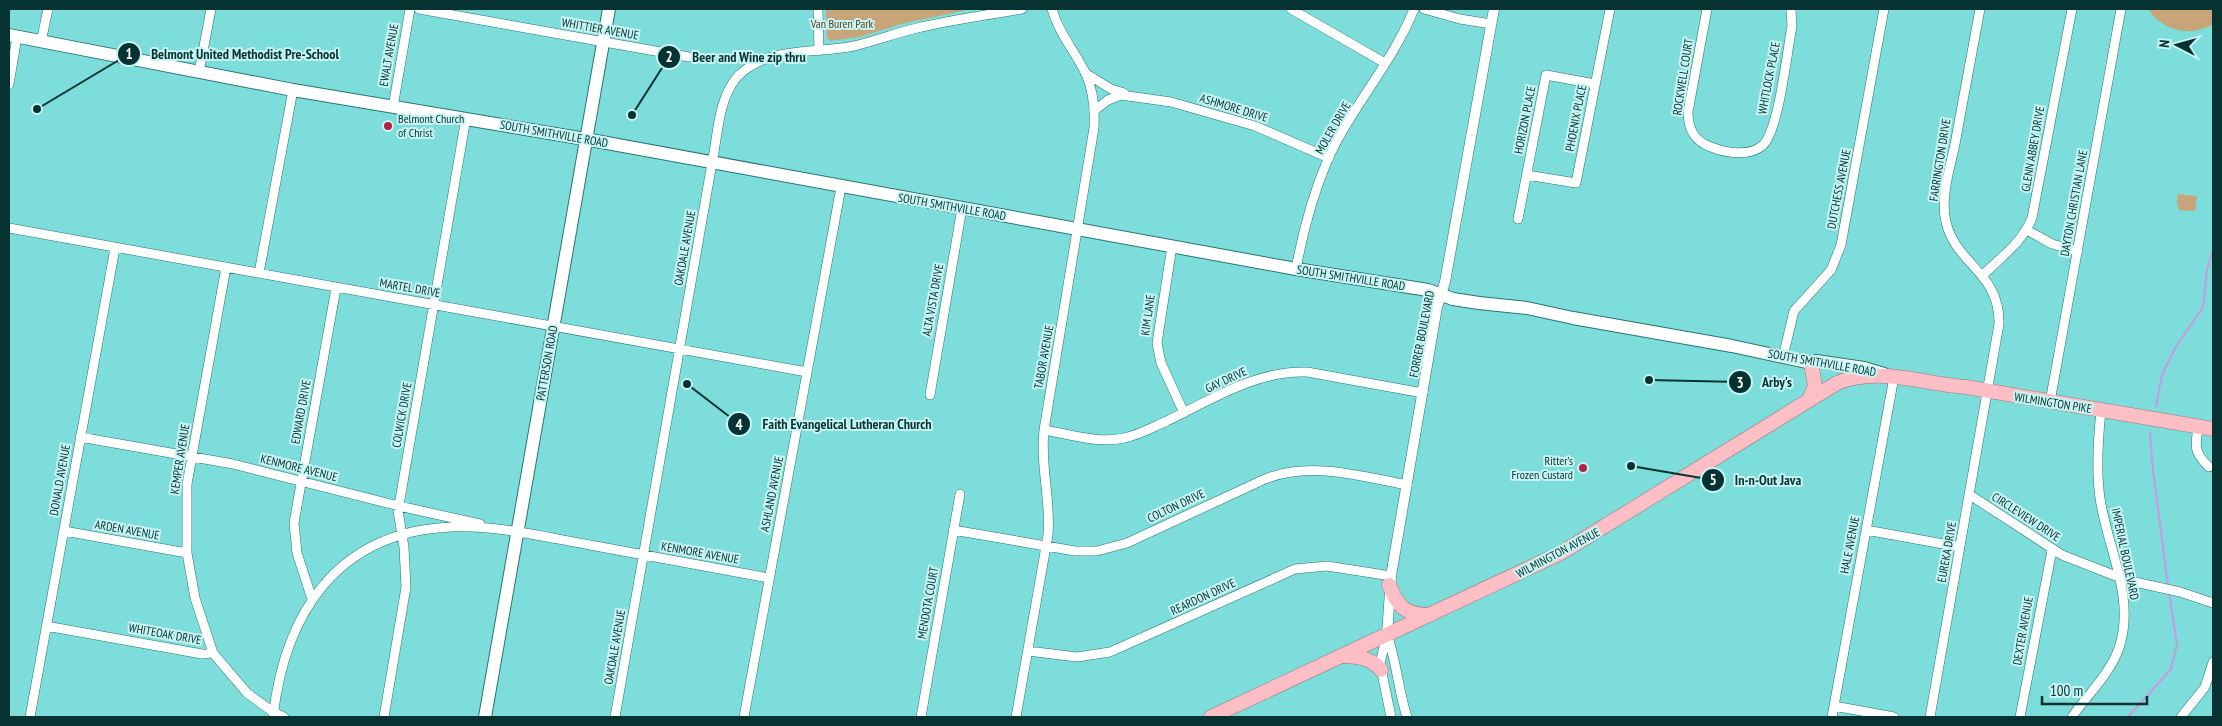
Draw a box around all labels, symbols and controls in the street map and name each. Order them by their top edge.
street label: WHITTIER AVENUE [560,14,640,43]
park label: Van Buren Park [810,16,874,31]
north arrow [2152,20,2202,70]
street label: EWALT AVENUE [376,22,401,87]
street label: ROCKWELL COURT [1669,37,1696,116]
callout: Belmont United Methodist Pre-School [116,39,349,68]
text: N [2155,39,2173,48]
street label: WHITLOCK PLACE [1754,40,1783,116]
callout: Beer and Wine zip thru [657,43,816,72]
text: 1 [125,44,133,63]
text: Belmont United Methodist Pre-School [151,45,339,63]
text: 2 [665,47,673,66]
text: Beer and Wine zip thru [692,48,806,66]
street label: PHOENIX PLACE [1562,83,1589,153]
street label: HORIZON PLACE [1511,85,1538,155]
street label: ASHMORE DRIVE [1198,90,1270,125]
street label: MOLER DRIVE [1312,99,1354,157]
street label: GLENN ABBEY DRIVE [2018,105,2047,193]
place label: Belmont Church of Christ [398,111,464,140]
street label: SOUTH SMITHVILLE ROAD [499,117,609,150]
street label: FARRINGTON DRIVE [1926,118,1953,202]
marker: Belmont Church of Christ [382,120,394,132]
street label: DUTCHESS AVENUE [1823,148,1854,230]
street label: DAYTON CHRISTIAN LANE [2057,149,2090,257]
street label: SOUTH SMITHVILLE ROAD [897,190,1007,223]
street label: OAKDALE AVENUE [671,209,698,287]
street label: SOUTH SMITHVILLE ROAD [1296,262,1406,293]
street label: ALTA VISTA DRIVE [919,263,946,337]
street label: MARTEL DRIVE [378,275,442,300]
street label: FORRER BOULEVARD [1406,289,1437,379]
street label: KIM LANE [1137,293,1158,336]
street label: PATTERSON ROAD [533,324,561,402]
street label: TABOR AVENUE [1031,324,1056,390]
street label: SOUTH SMITHVILLE ROAD [1767,346,1877,379]
street label: GAY DRIVE [1203,363,1249,396]
callout: Arby's [1727,368,1802,397]
text: 3 [1736,373,1744,392]
text: Arby's [1761,373,1792,391]
street label: EDWARD DRIVE [287,379,314,445]
street label: COLWICK DRIVE [388,381,415,449]
street label: WILMINGTON PIKE [2013,389,2093,416]
callout: Faith Evangelical Lutheran Church [727,410,941,439]
text: 4 [735,415,743,434]
text: Faith Evangelical Lutheran Church [762,415,932,433]
street label: KEMPER AVENUE [167,423,192,495]
street label: DONALD AVENUE [46,443,73,517]
street label: KENMORE AVENUE [259,451,339,484]
place label: Ritter’s Frozen Custard [1512,453,1573,482]
street label: ASHLAND AVENUE [757,455,786,533]
marker: Ritter’s Frozen Custard [1577,462,1589,474]
callout: In-n-Out Java [1700,465,1811,494]
text: 5 [1709,470,1717,489]
text: In-n-Out Java [1735,471,1801,489]
street label: COLTON DRIVE [1145,486,1207,525]
street label: CIRCLEVIEW DRIVE [1989,489,2063,544]
street label: IMPERIAL BOULEVARD [2108,506,2143,601]
street label: HALE AVENUE [1837,515,1862,575]
street label: ARDEN AVENUE [94,516,161,543]
street label: EUREKA DRIVE [1934,520,1959,583]
street label: WILMINGTON AVENUE [1513,524,1602,581]
street label: KENMORE AVENUE [660,538,740,567]
street label: MENDOTA COURT [914,565,941,640]
street label: REARDON DRIVE [1168,575,1238,618]
street label: DEXTER AVENUE [2009,595,2036,666]
street label: OAKDALE AVENUE [601,608,628,686]
street label: WHITEOAK DRIVE [128,620,203,647]
scale bar [2042,674,2147,706]
text: 100 m [2050,681,2083,700]

